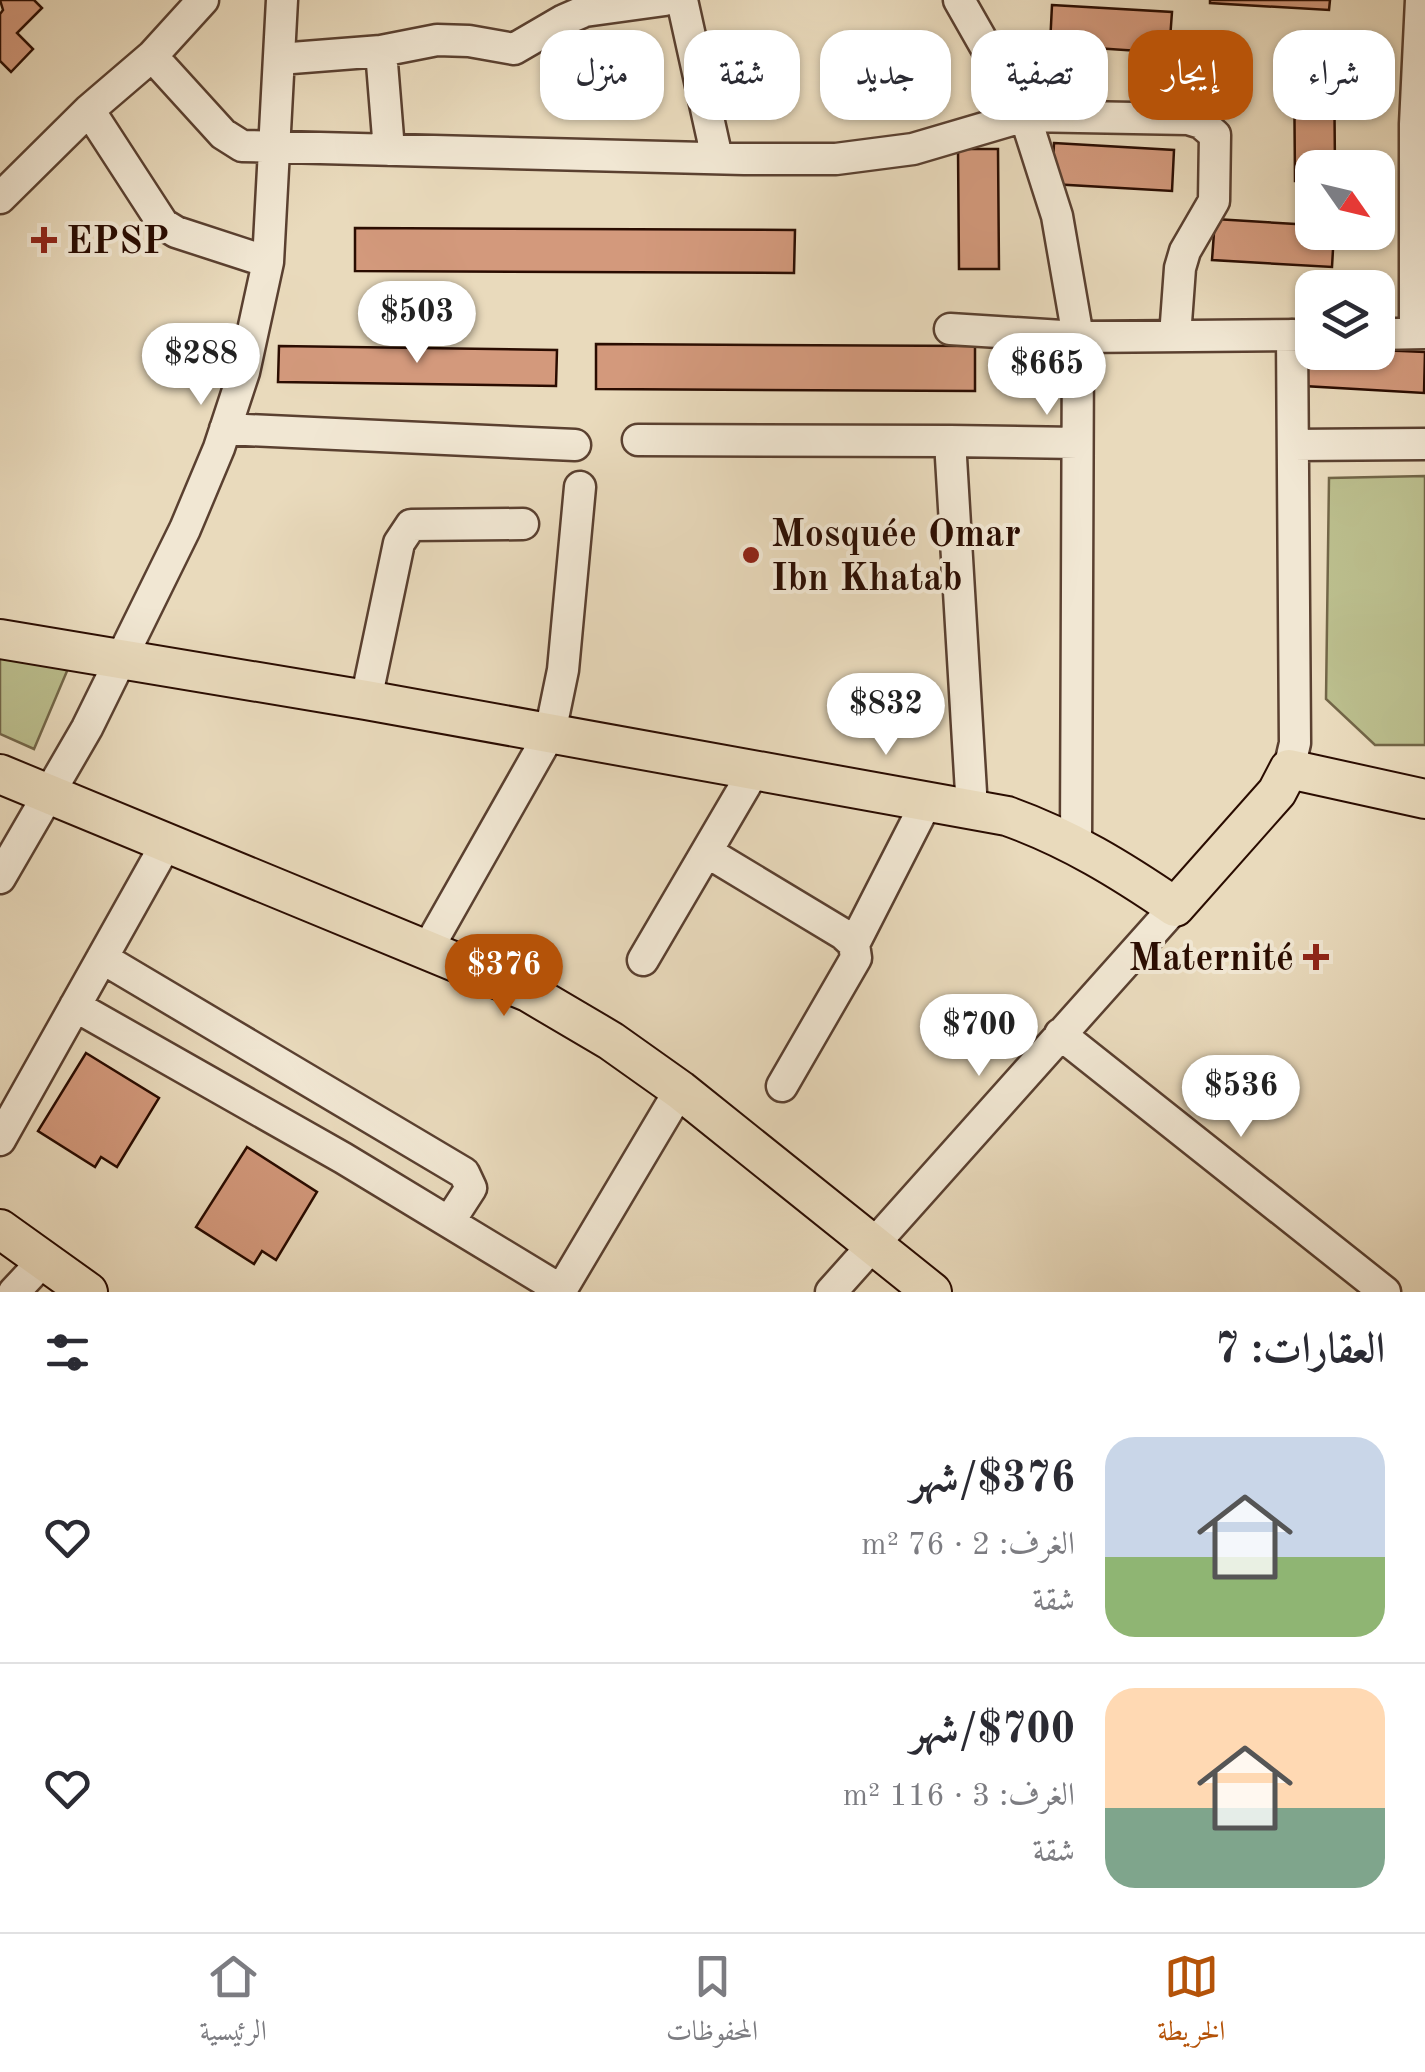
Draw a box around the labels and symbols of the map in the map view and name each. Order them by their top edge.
north arrow [1295,150,1395,250]
place label: EPSP [66,224,169,262]
marker: EPSP [31,227,57,253]
pin: $503 [358,281,476,366]
pin: $288 [142,323,260,408]
pin: $665 [988,333,1106,418]
place label: Mosquée Omar Ibn Khatab [771,517,1021,599]
marker: Mosquée Omar Ibn Khatab [740,544,762,566]
pin: $832 [827,673,945,758]
pin: $376 [445,934,563,1019]
place label: Maternité [1128,941,1294,979]
marker: Maternité [1303,944,1329,970]
pin: $700 [920,994,1038,1079]
pin: $536 [1182,1055,1300,1140]

